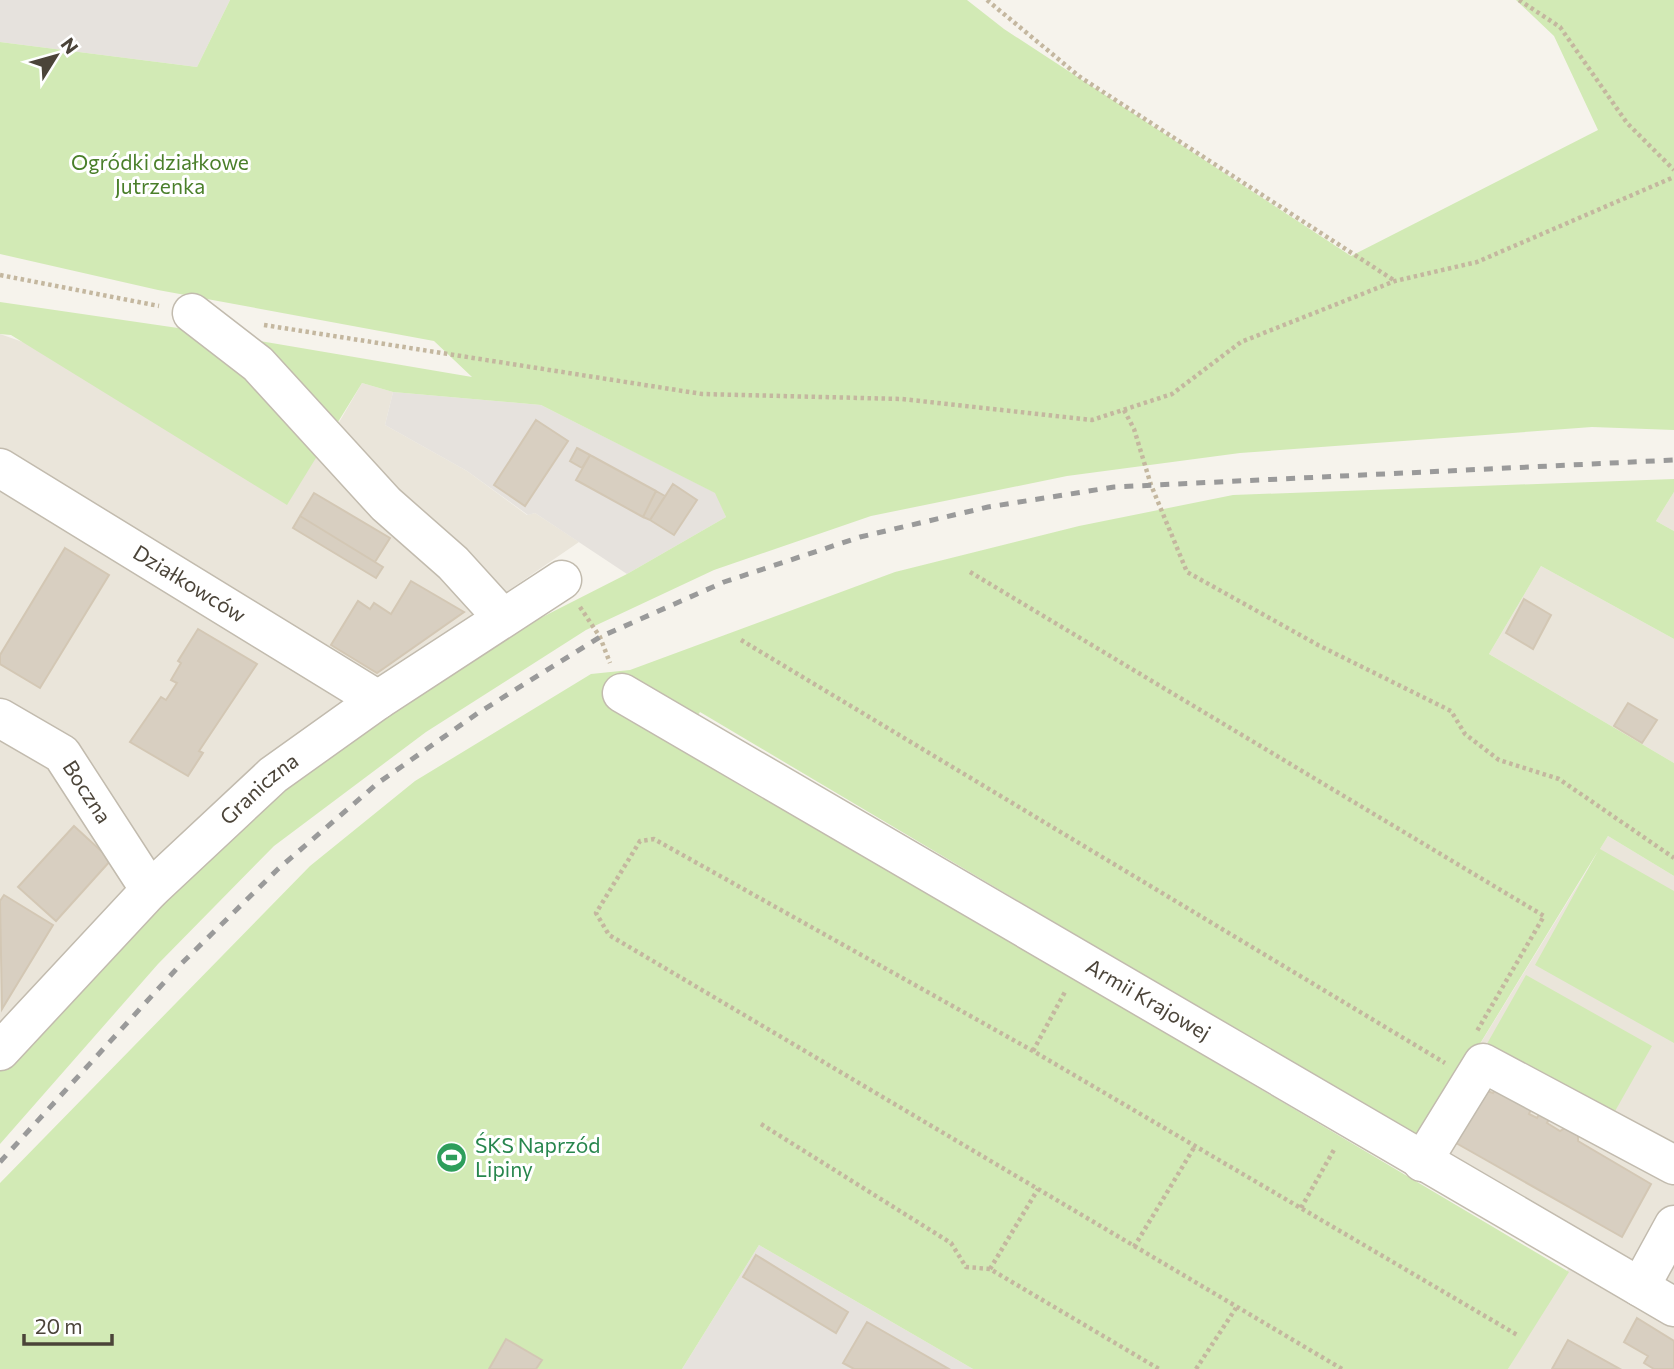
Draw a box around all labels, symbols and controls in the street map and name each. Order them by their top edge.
north arrow [21,21,91,91]
text: N [56,33,83,58]
park label: Ogródki działkowe Jutrzenka [71,149,249,198]
street label: Działkowców [129,539,251,627]
street label: Graniczna [214,747,303,829]
street label: Boczna [58,755,117,827]
street label: Armii Krajowej [1082,953,1215,1045]
place label: ŚKS Naprzód Lipiny [475,1132,600,1181]
sports icon: ŚKS Naprzód Lipiny [435,1141,469,1175]
scale bar [24,1302,112,1346]
text: 20 m [35,1313,83,1338]

